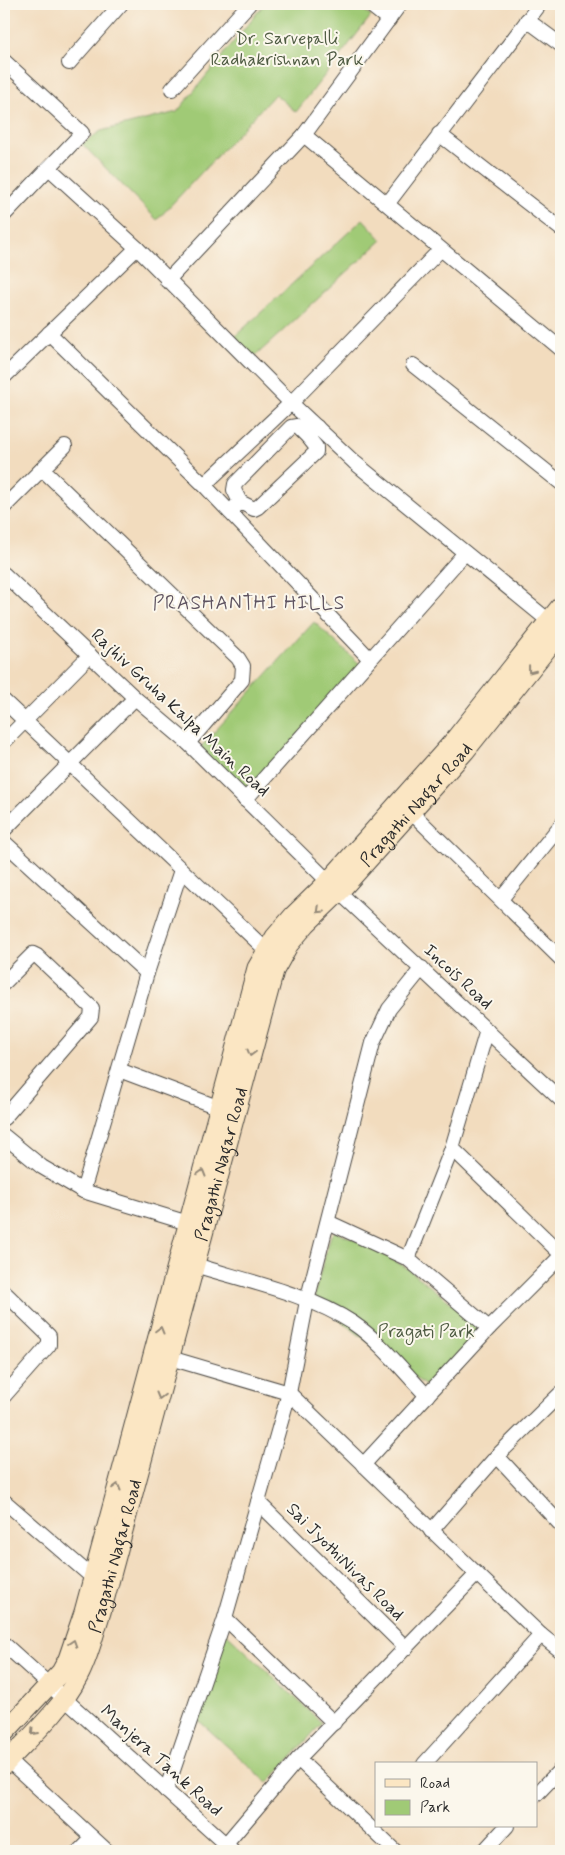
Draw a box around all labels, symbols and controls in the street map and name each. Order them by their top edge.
park label: Dr. Sarvepalli Radhakrishnan Park [210,27,364,72]
district label: PRASHANTHI HILLS [153,591,345,616]
street label: Rajhiv Gruha Kalpa Main Road [85,624,275,802]
one-way arrow [528,664,537,673]
street label: Pragathi Nagar Road [355,738,479,872]
one-way arrow [317,904,326,913]
street label: Incois Road [418,939,498,1015]
one-way arrow [246,1049,257,1058]
street label: Pragathi Nagar Road [190,1085,254,1244]
one-way arrow [196,1170,206,1178]
park label: Pragati Park [377,1320,475,1345]
one-way arrow [154,1326,165,1335]
one-way arrow [155,1391,165,1400]
street label: Pragathi Nagar Road [83,1477,148,1636]
one-way arrow [111,1483,122,1491]
street label: Sai JyothiNivas Road [281,1498,409,1626]
one-way arrow [67,1640,77,1648]
street label: Manjera Tank Road [95,1700,227,1822]
one-way arrow [31,1726,40,1735]
legend [375,1762,538,1828]
text: Road [420,1774,450,1794]
text: Park [420,1798,450,1818]

